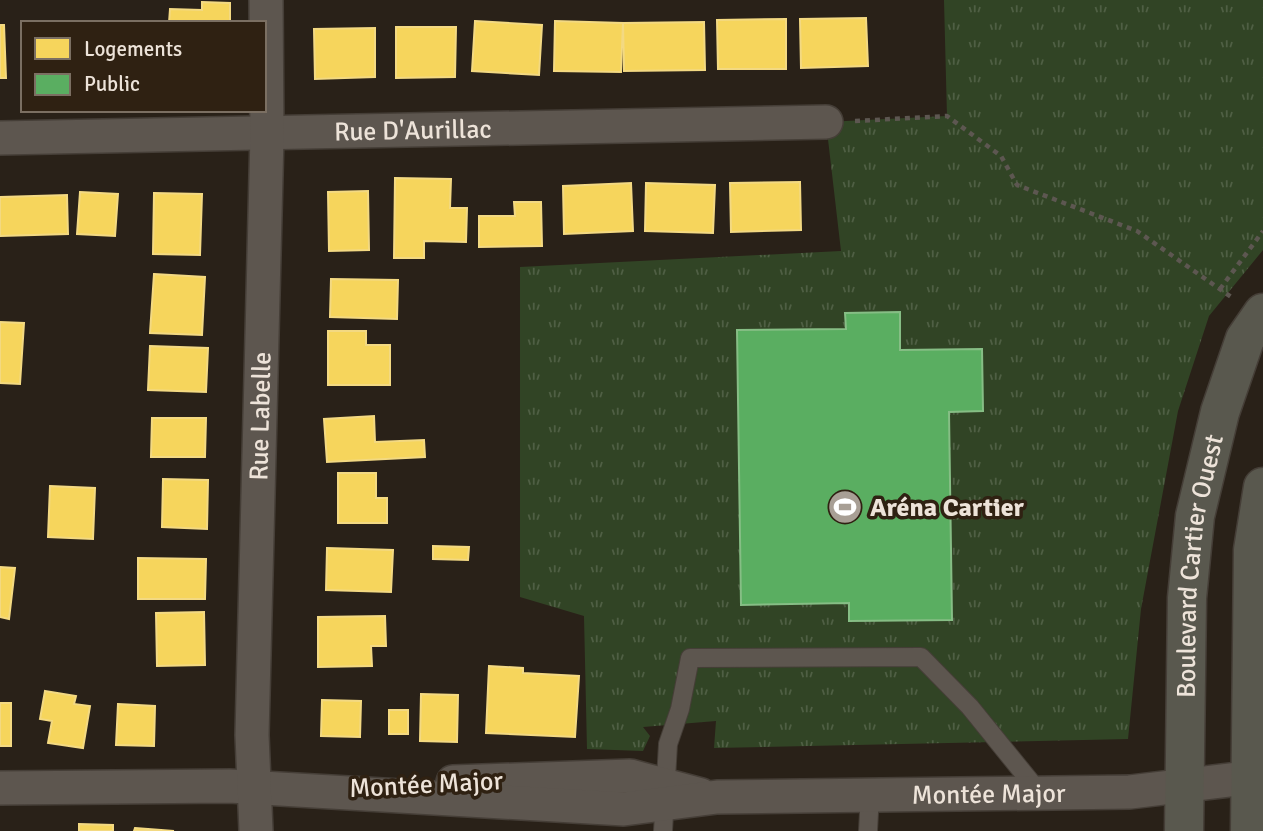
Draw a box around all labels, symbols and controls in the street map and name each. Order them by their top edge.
legend [21,21,266,112]
text: Logements [84,36,182,62]
text: Public [84,71,140,97]
street label: Rue D'Aurillac [334,113,492,149]
street label: Rue Labelle [243,351,279,481]
street label: Boulevard Cartier Ouest [1171,431,1231,698]
sports icon: Aréna Cartier [826,488,864,526]
place label: Aréna Cartier [870,492,1025,524]
street label: Montée Major [348,765,504,805]
street label: Montée Major [911,778,1066,812]

